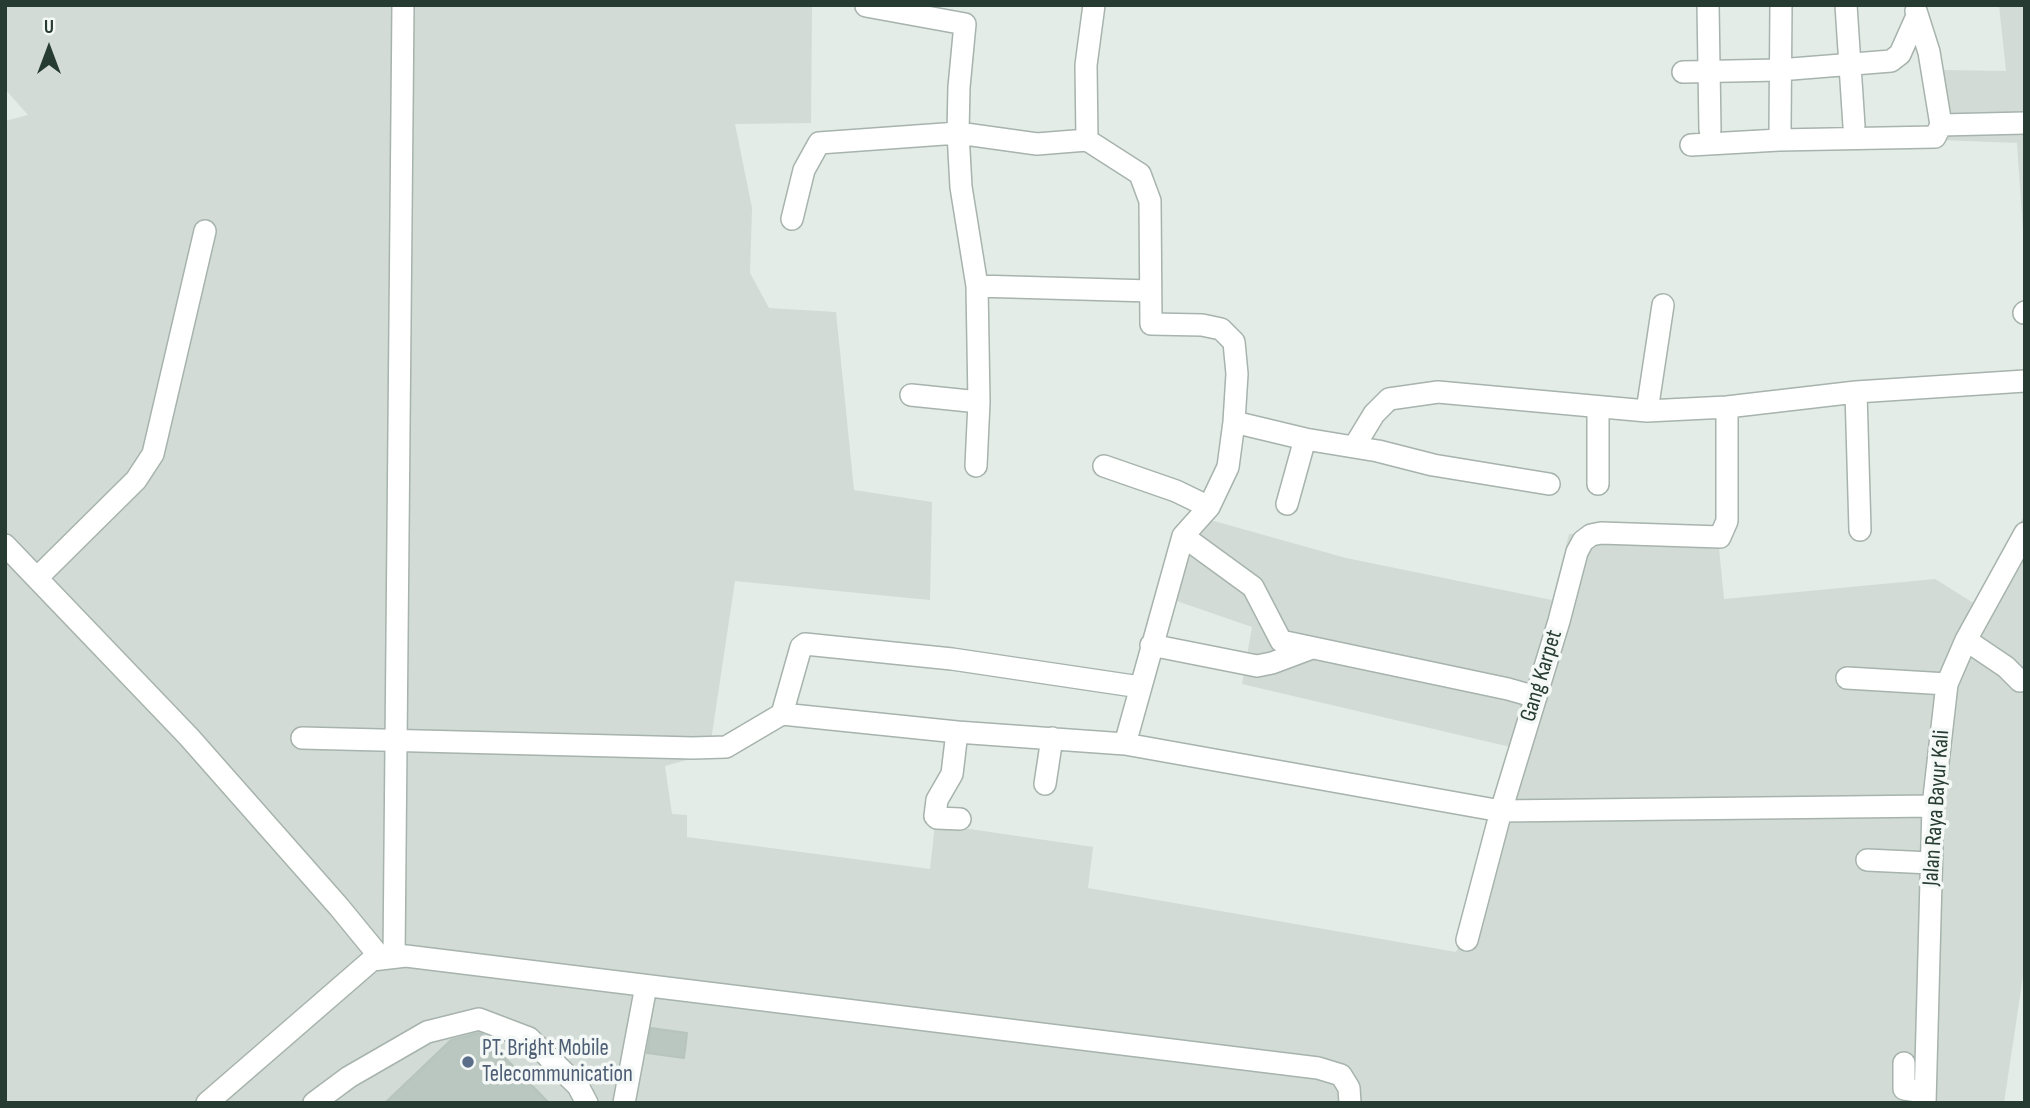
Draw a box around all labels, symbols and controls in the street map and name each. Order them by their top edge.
north arrow [14,14,84,84]
text: U [44,16,54,39]
street label: Gang Karpet [1515,627,1569,725]
street label: Jalan Raya Bayur Kali [1918,729,1956,887]
place label: PT. Bright Mobile Telecommunication [482,1035,633,1089]
marker: PT. Bright Mobile Telecommunication [460,1054,476,1070]

